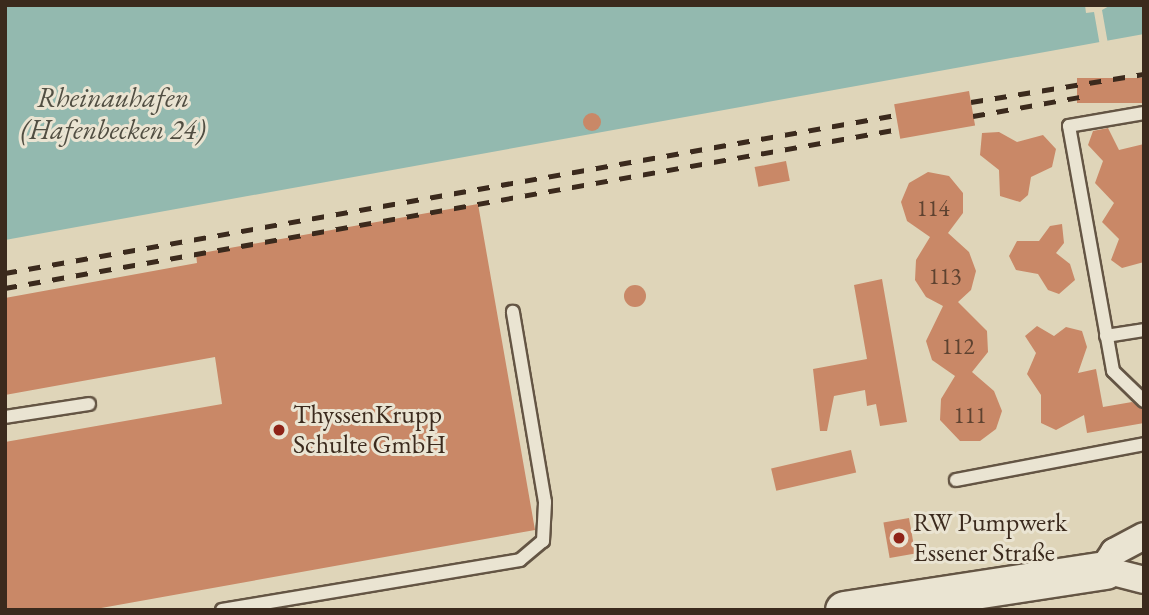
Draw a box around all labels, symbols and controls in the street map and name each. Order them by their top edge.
water label: Rheinauhafen (Hafenbecken 24) [21,80,205,146]
house number: 114 [916,194,950,222]
house number: 113 [928,262,962,290]
house number: 112 [941,332,975,360]
place label: ThyssenKrupp Schulte GmbH [293,399,446,460]
house number: 111 [953,401,987,429]
marker: ThyssenKrupp Schulte GmbH [271,422,287,438]
place label: RW Pumpwerk Essener Straße [913,507,1067,568]
marker: RW Pumpwerk Essener Straße [891,530,907,546]

